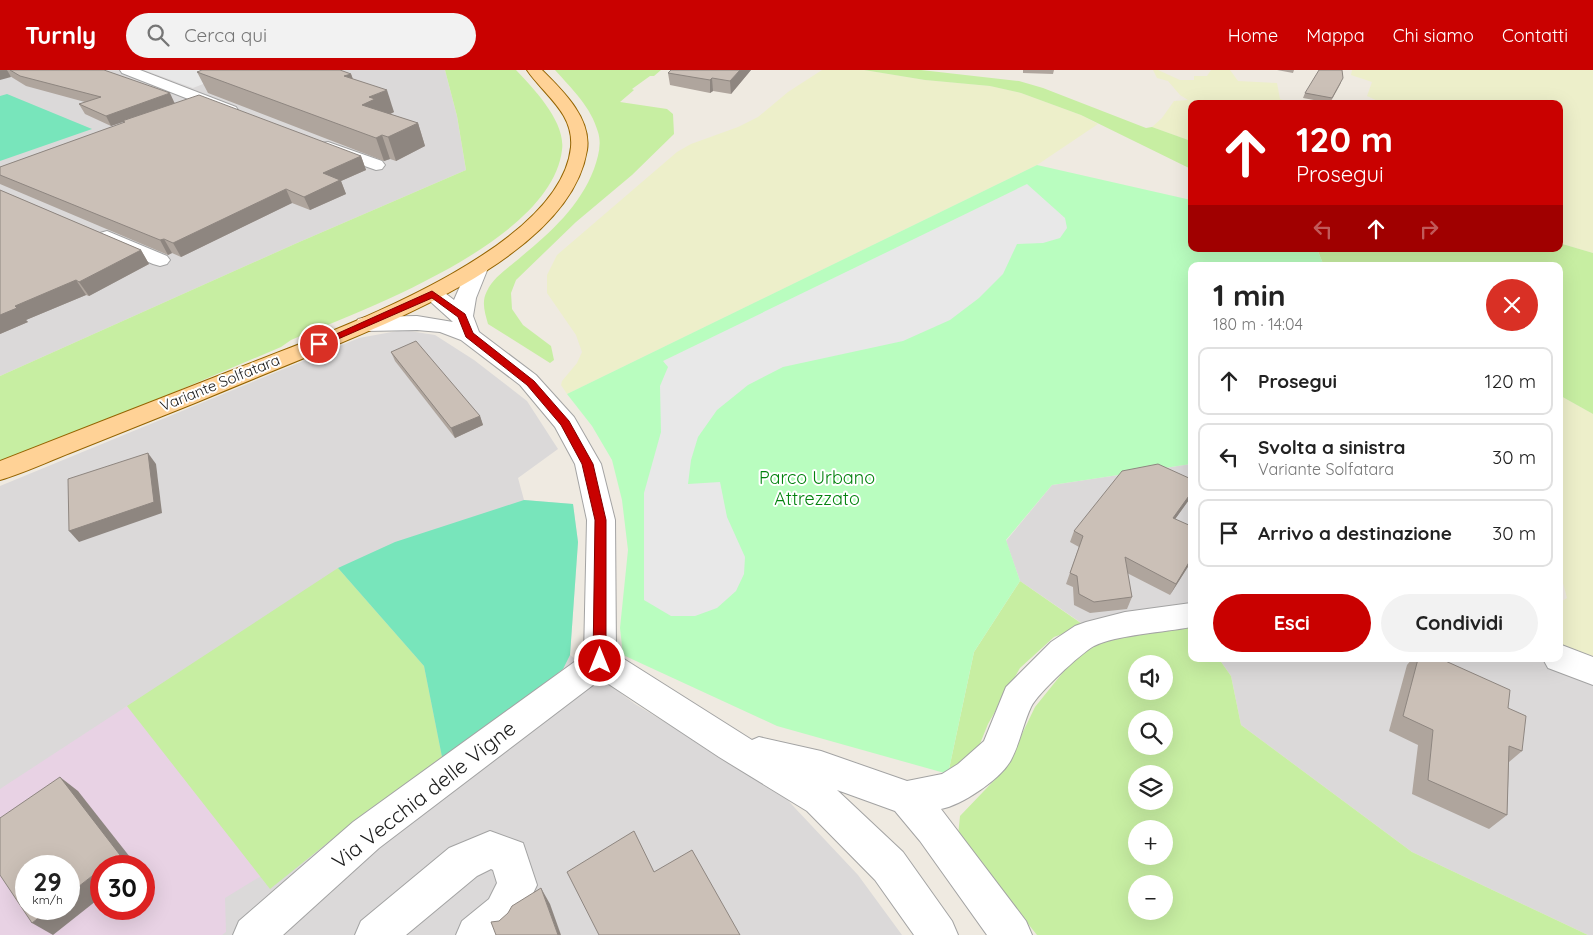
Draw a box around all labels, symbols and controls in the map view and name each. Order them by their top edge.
search box [126,13,476,58]
text: Turnly [25,20,96,50]
icon: search [144,21,172,49]
text: Cerca qui [184,23,267,47]
text: Home [1228,24,1278,47]
text: Mappa [1306,24,1365,47]
text: Chi siamo [1393,24,1474,47]
text: Contatti [1502,24,1568,47]
text: 120 m [1296,117,1393,161]
icon: ahead [1213,120,1278,185]
text: Prosegui [1296,160,1384,188]
icon: left [1309,215,1337,243]
icon: ahead [1362,215,1390,243]
icon: right [1415,215,1443,243]
text: 1 min [1213,276,1286,314]
button: close [1486,279,1538,331]
text: 180 m · 14:04 [1213,314,1303,334]
pin [298,323,340,365]
icon: arrive [305,330,333,358]
street label: Variante Solfatara [157,350,282,415]
icon: ahead [1215,367,1243,395]
text: Prosegui [1258,369,1337,393]
text: 120 m [1485,369,1536,393]
text: Svolta a sinistra [1258,435,1405,459]
icon: left [1215,443,1243,471]
text: 30 m [1492,445,1536,469]
text: Variante Solfatara [1258,459,1394,479]
park label: Parco Urbano Attrezzato [759,466,875,510]
icon: arrive [1215,519,1243,547]
text: Arrivo a destinazione [1258,521,1452,545]
text: 30 m [1492,521,1536,545]
button: Esci [1213,594,1371,652]
button: Condividi [1381,594,1538,652]
position arrow [573,634,625,686]
map controls [1128,655,1173,920]
button: sound [1128,655,1173,700]
button: search [1128,710,1173,755]
street label: Via Vecchia delle Vigne [326,714,520,874]
button: layers [1128,765,1173,810]
button: + [1128,820,1173,865]
speed limit sign: 30 [90,855,155,920]
text: 29 [33,866,62,897]
button: − [1128,875,1173,920]
text: km/h [32,892,63,907]

